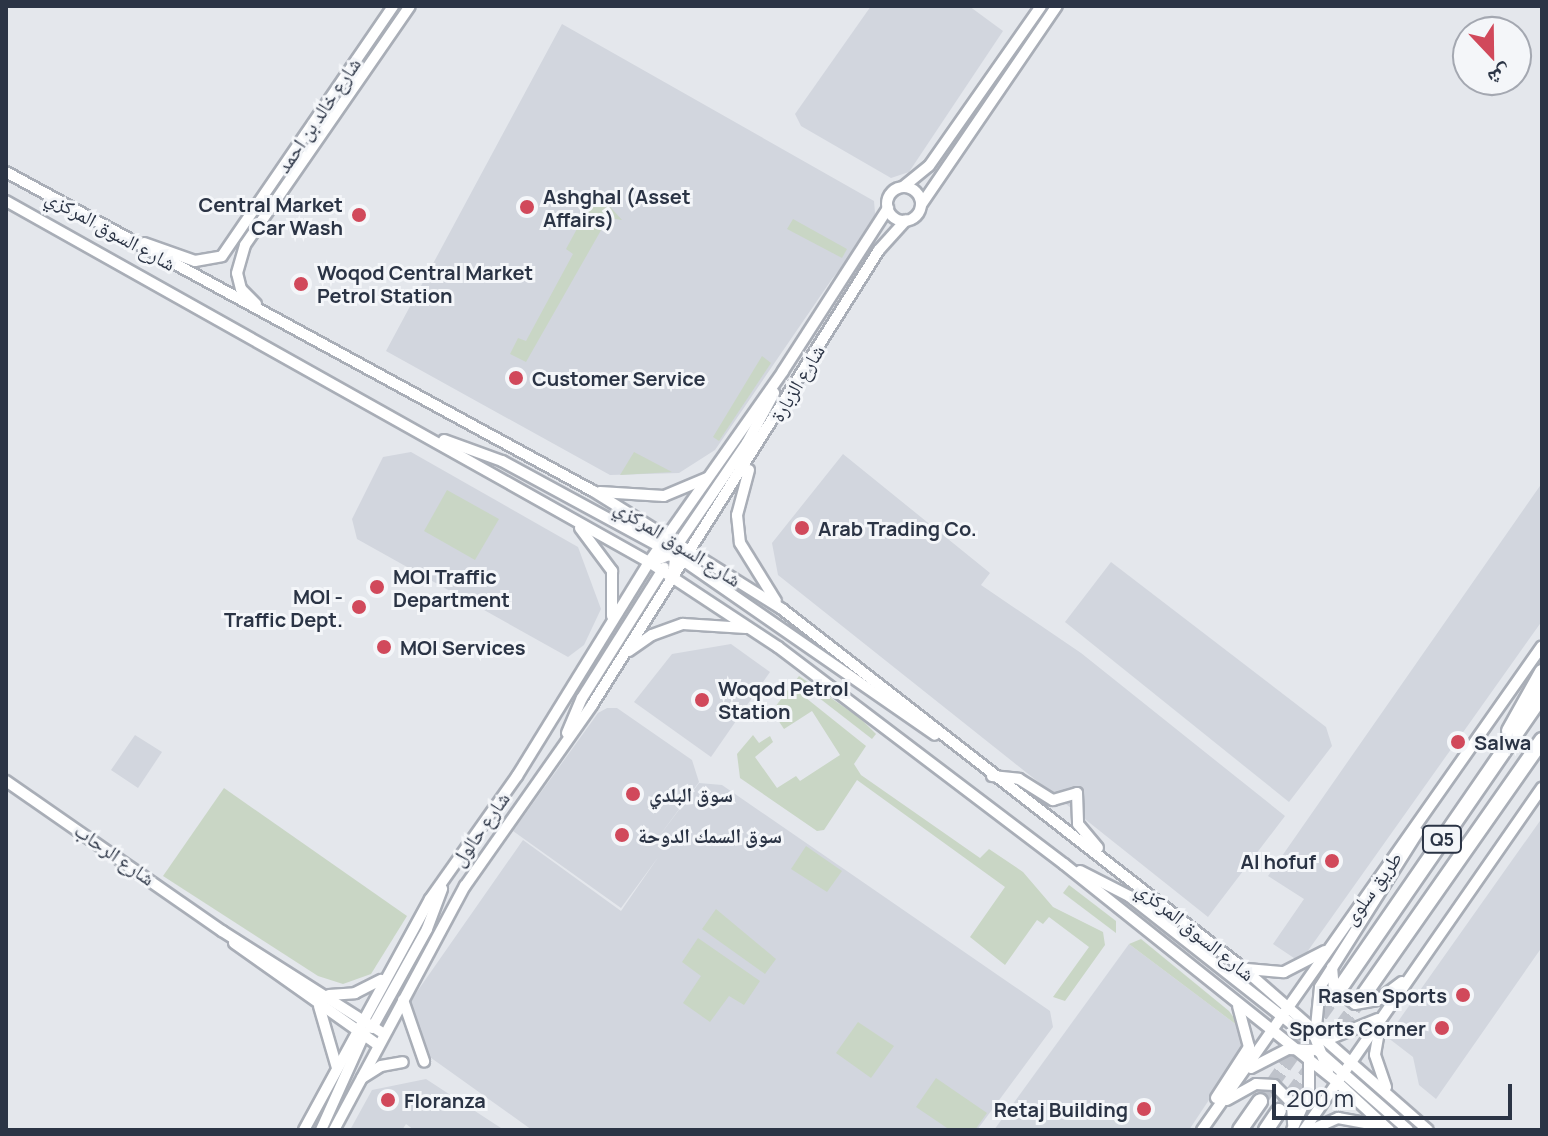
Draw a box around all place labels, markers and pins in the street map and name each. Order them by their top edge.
place label: Ashghal (Asset Affairs) [543,184,691,231]
place label: Central Market Car Wash [199,192,343,239]
marker: Ashghal (Asset Affairs) [518,198,536,216]
marker: Central Market Car Wash [350,206,368,224]
place label: Woqod Central Market Petrol Station [317,260,533,307]
marker: Woqod Central Market Petrol Station [292,275,310,293]
place label: Customer Service [532,366,706,390]
marker: Customer Service [507,369,525,387]
place label: Arab Trading Co. [818,516,977,540]
marker: Arab Trading Co. [793,519,811,537]
place label: MOI Traffic Department [393,564,510,611]
marker: MOI Traffic Department [368,578,386,596]
place label: MOI - Traffic Dept. [224,584,343,631]
marker: MOI - Traffic Dept. [350,598,368,616]
place label: MOI Services [400,635,526,659]
marker: MOI Services [375,638,393,656]
place label: Woqod Petrol Station [718,676,849,723]
marker: Woqod Petrol Station [693,691,711,709]
place label: Salwa [1474,730,1531,754]
marker: Salwa [1449,733,1467,751]
place label: سوق البلدي [649,782,733,806]
marker: سوق البلدي [624,785,642,803]
place label: سوق السمك الدوحة [638,823,782,847]
marker: سوق السمك الدوحة [613,826,631,844]
place label: Al hofuf [1240,849,1316,873]
marker: Al hofuf [1323,852,1341,870]
place label: Rasen Sports [1318,983,1447,1007]
marker: Rasen Sports [1454,986,1472,1004]
place label: Sports Corner [1289,1016,1426,1040]
marker: Sports Corner [1433,1019,1451,1037]
place label: Floranza [404,1088,486,1112]
marker: Floranza [379,1091,397,1109]
place label: Retaj Building [994,1097,1128,1121]
marker: Retaj Building [1135,1100,1153,1118]

